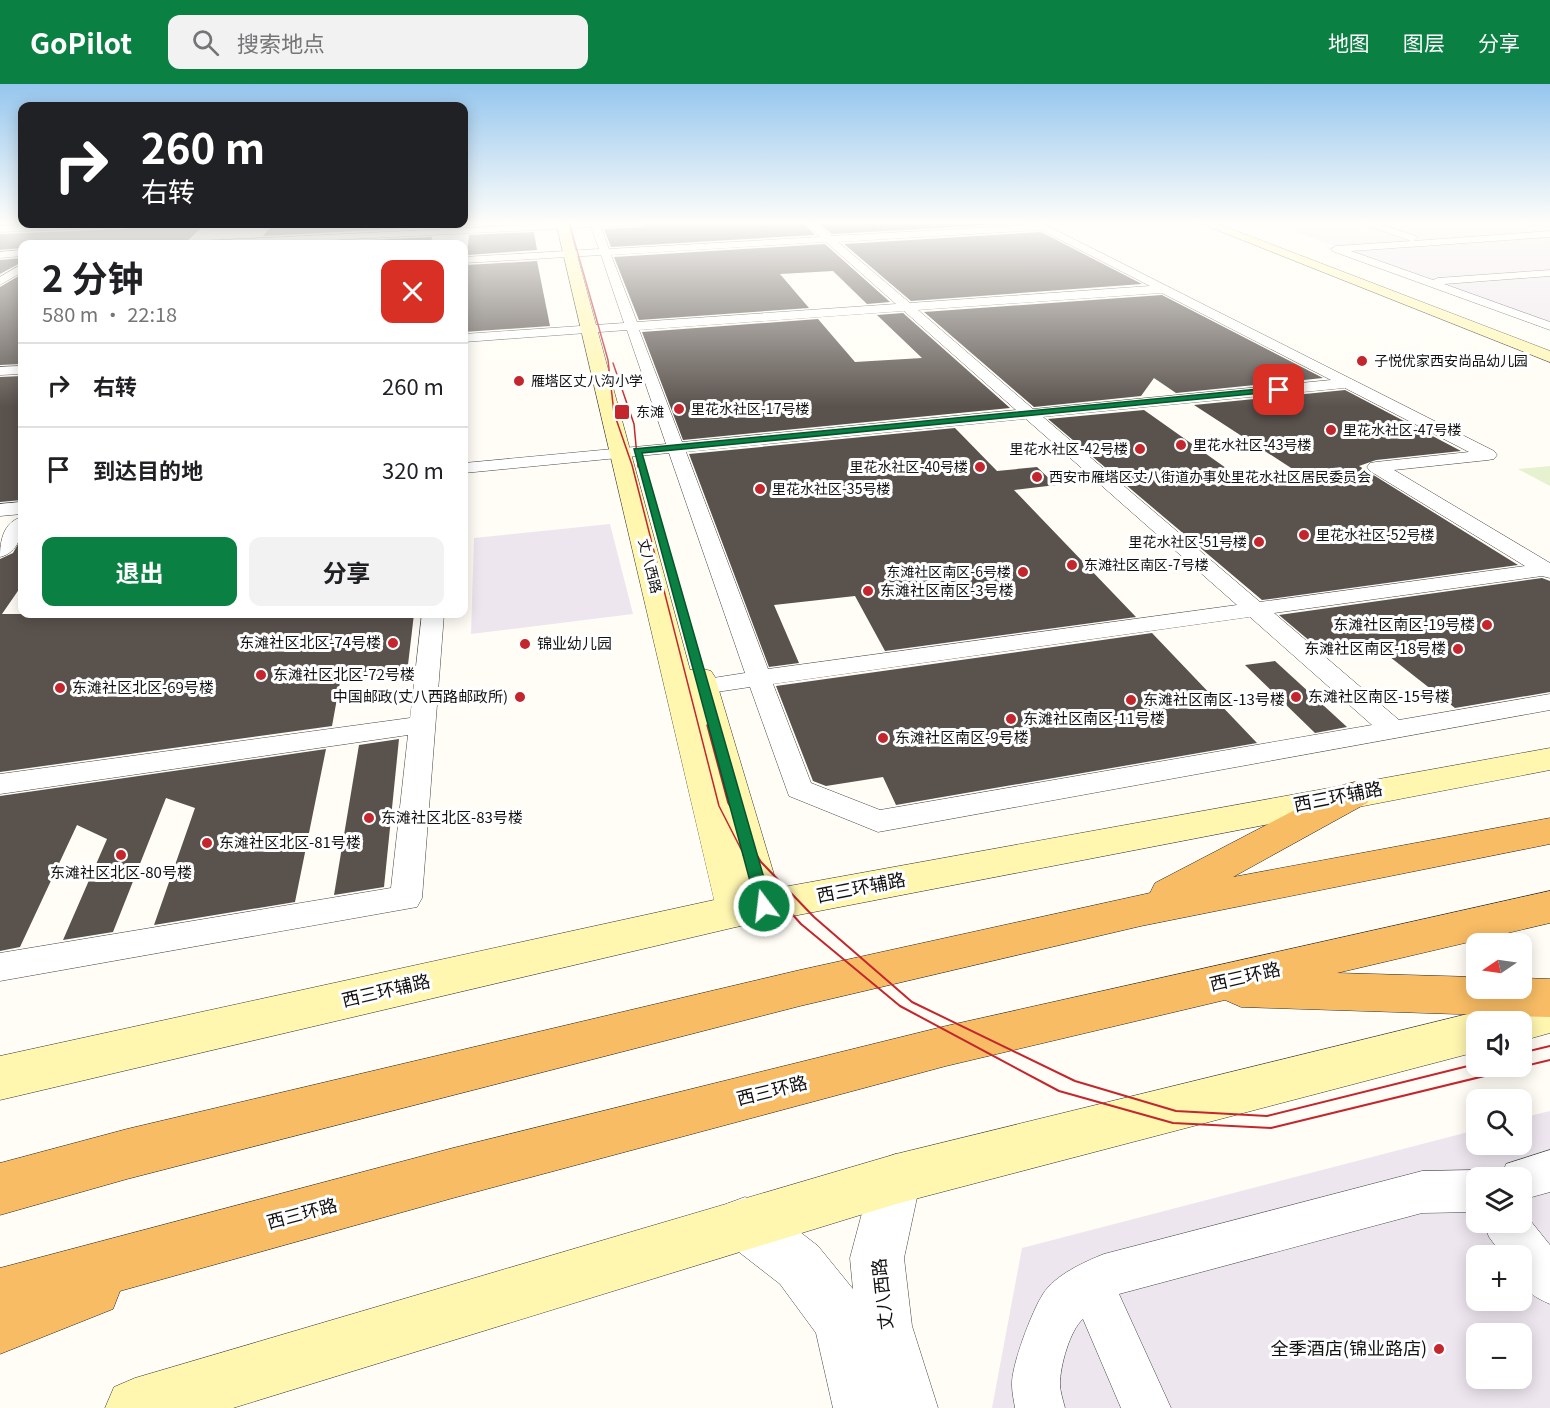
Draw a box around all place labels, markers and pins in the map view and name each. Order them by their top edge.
place label: 子悦优家西安尚品幼儿园 [1374,350,1528,370]
marker: 子悦优家西安尚品幼儿园 [1355,354,1369,368]
pin [1253,364,1304,415]
place label: 雁塔区丈八沟小学 [531,370,643,390]
marker: 雁塔区丈八沟小学 [512,374,526,388]
place label: 里花水社区-17号楼 [691,398,809,418]
place label: 东滩 [636,401,664,421]
marker: 里花水社区-17号楼 [672,402,686,416]
marker: 东滩 [613,403,631,421]
place label: 里花水社区-47号楼 [1343,419,1461,439]
marker: 里花水社区-47号楼 [1324,423,1338,437]
place label: 里花水社区-43号楼 [1193,434,1311,454]
place label: 里花水社区-42号楼 [1010,438,1128,458]
marker: 里花水社区-43号楼 [1174,438,1188,452]
marker: 里花水社区-42号楼 [1133,442,1147,456]
place label: 里花水社区-40号楼 [850,456,968,476]
marker: 里花水社区-40号楼 [973,460,987,474]
place label: 西安市雁塔区丈八街道办事处里花水社区居民委员会 [1049,466,1371,486]
marker: 西安市雁塔区丈八街道办事处里花水社区居民委员会 [1030,470,1044,484]
place label: 里花水社区-35号楼 [772,478,890,498]
marker: 里花水社区-35号楼 [753,482,767,496]
place label: 里花水社区-52号楼 [1316,524,1434,544]
marker: 里花水社区-52号楼 [1297,528,1311,542]
place label: 里花水社区-51号楼 [1129,531,1247,551]
marker: 里花水社区-51号楼 [1252,535,1266,549]
place label: 东滩社区南区-7号楼 [1084,554,1209,574]
marker: 东滩社区南区-7号楼 [1065,558,1079,572]
place label: 东滩社区南区-6号楼 [886,561,1011,581]
marker: 东滩社区南区-6号楼 [1016,565,1030,579]
place label: 东滩社区南区-3号楼 [880,579,1014,600]
marker: 东滩社区南区-3号楼 [861,584,875,598]
place label: 东滩社区南区-19号楼 [1333,613,1475,634]
marker: 东滩社区南区-19号楼 [1480,618,1494,632]
place label: 东滩社区北区-74号楼 [239,631,381,652]
place label: 锦业幼儿园 [537,632,612,653]
marker: 东滩社区北区-74号楼 [386,636,400,650]
marker: 锦业幼儿园 [518,637,532,651]
place label: 东滩社区南区-18号楼 [1304,637,1446,658]
marker: 东滩社区南区-18号楼 [1451,642,1465,656]
place label: 东滩社区北区-72号楼 [273,663,415,684]
marker: 东滩社区北区-72号楼 [254,668,268,682]
place label: 东滩社区北区-69号楼 [72,676,214,697]
marker: 东滩社区北区-69号楼 [53,681,67,695]
place label: 中国邮政(丈八西路邮政所) [333,685,508,706]
place label: 东滩社区南区-15号楼 [1308,685,1450,706]
place label: 东滩社区南区-13号楼 [1143,688,1285,709]
marker: 中国邮政(丈八西路邮政所) [513,690,527,704]
marker: 东滩社区南区-15号楼 [1289,690,1303,704]
marker: 东滩社区南区-13号楼 [1124,693,1138,707]
place label: 东滩社区南区-11号楼 [1023,707,1165,728]
marker: 东滩社区南区-11号楼 [1004,712,1018,726]
place label: 东滩社区南区-9号楼 [895,726,1029,747]
marker: 东滩社区南区-9号楼 [876,731,890,745]
place label: 东滩社区北区-83号楼 [381,806,523,827]
marker: 东滩社区北区-83号楼 [362,811,376,825]
place label: 东滩社区北区-81号楼 [219,831,361,852]
marker: 东滩社区北区-81号楼 [200,836,214,850]
marker: 东滩社区北区-80号楼 [114,848,128,862]
place label: 东滩社区北区-80号楼 [50,861,192,882]
place label: 全季酒店(锦业路店) [1271,1334,1427,1360]
marker: 全季酒店(锦业路店) [1432,1342,1446,1356]

